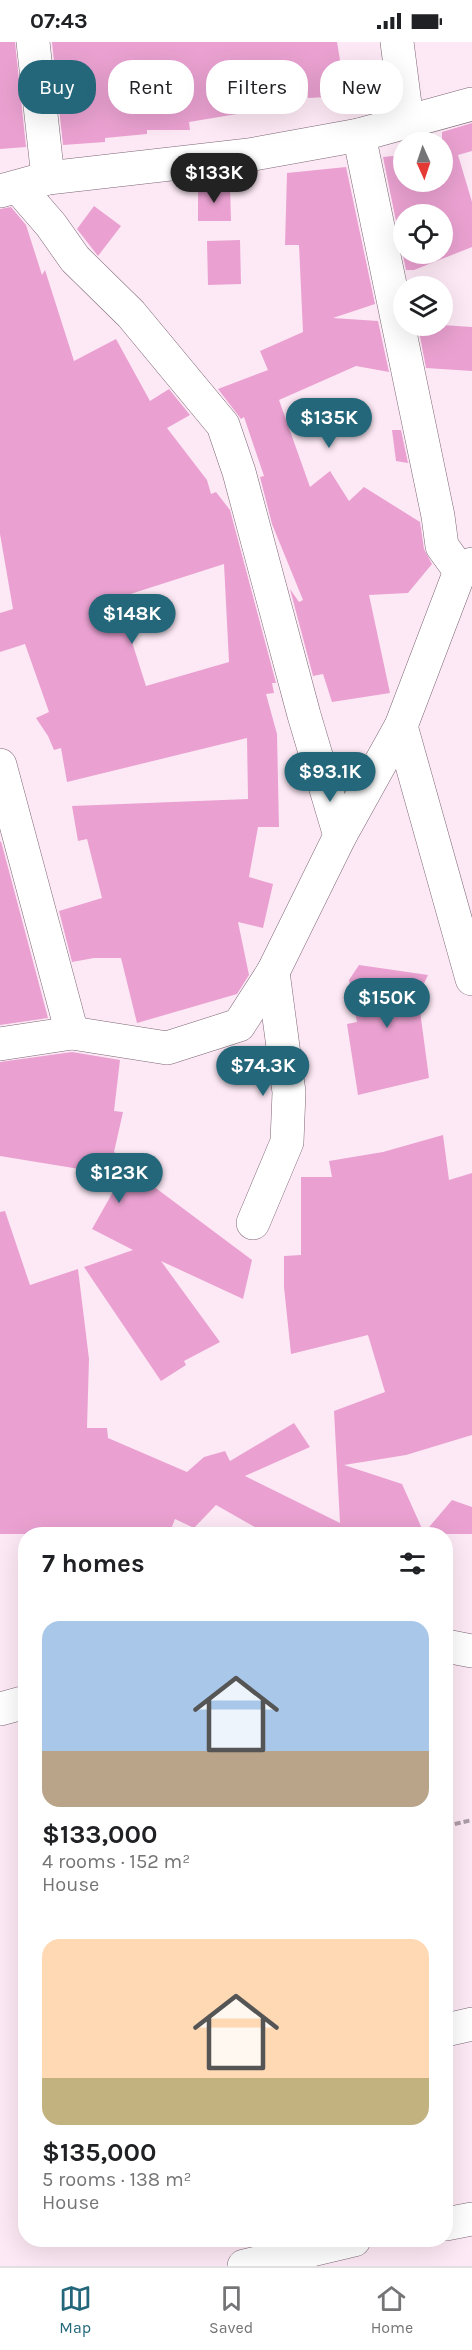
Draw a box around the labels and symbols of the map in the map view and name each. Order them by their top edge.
north arrow [393,132,453,192]
pin: $133K [172,153,256,204]
pin: $135K [287,398,371,449]
pin: $148K [90,594,174,645]
pin: $93.1K [281,752,379,803]
pin: $150K [345,978,429,1029]
pin: $74.3K [214,1046,312,1097]
pin: $123K [77,1153,161,1204]

